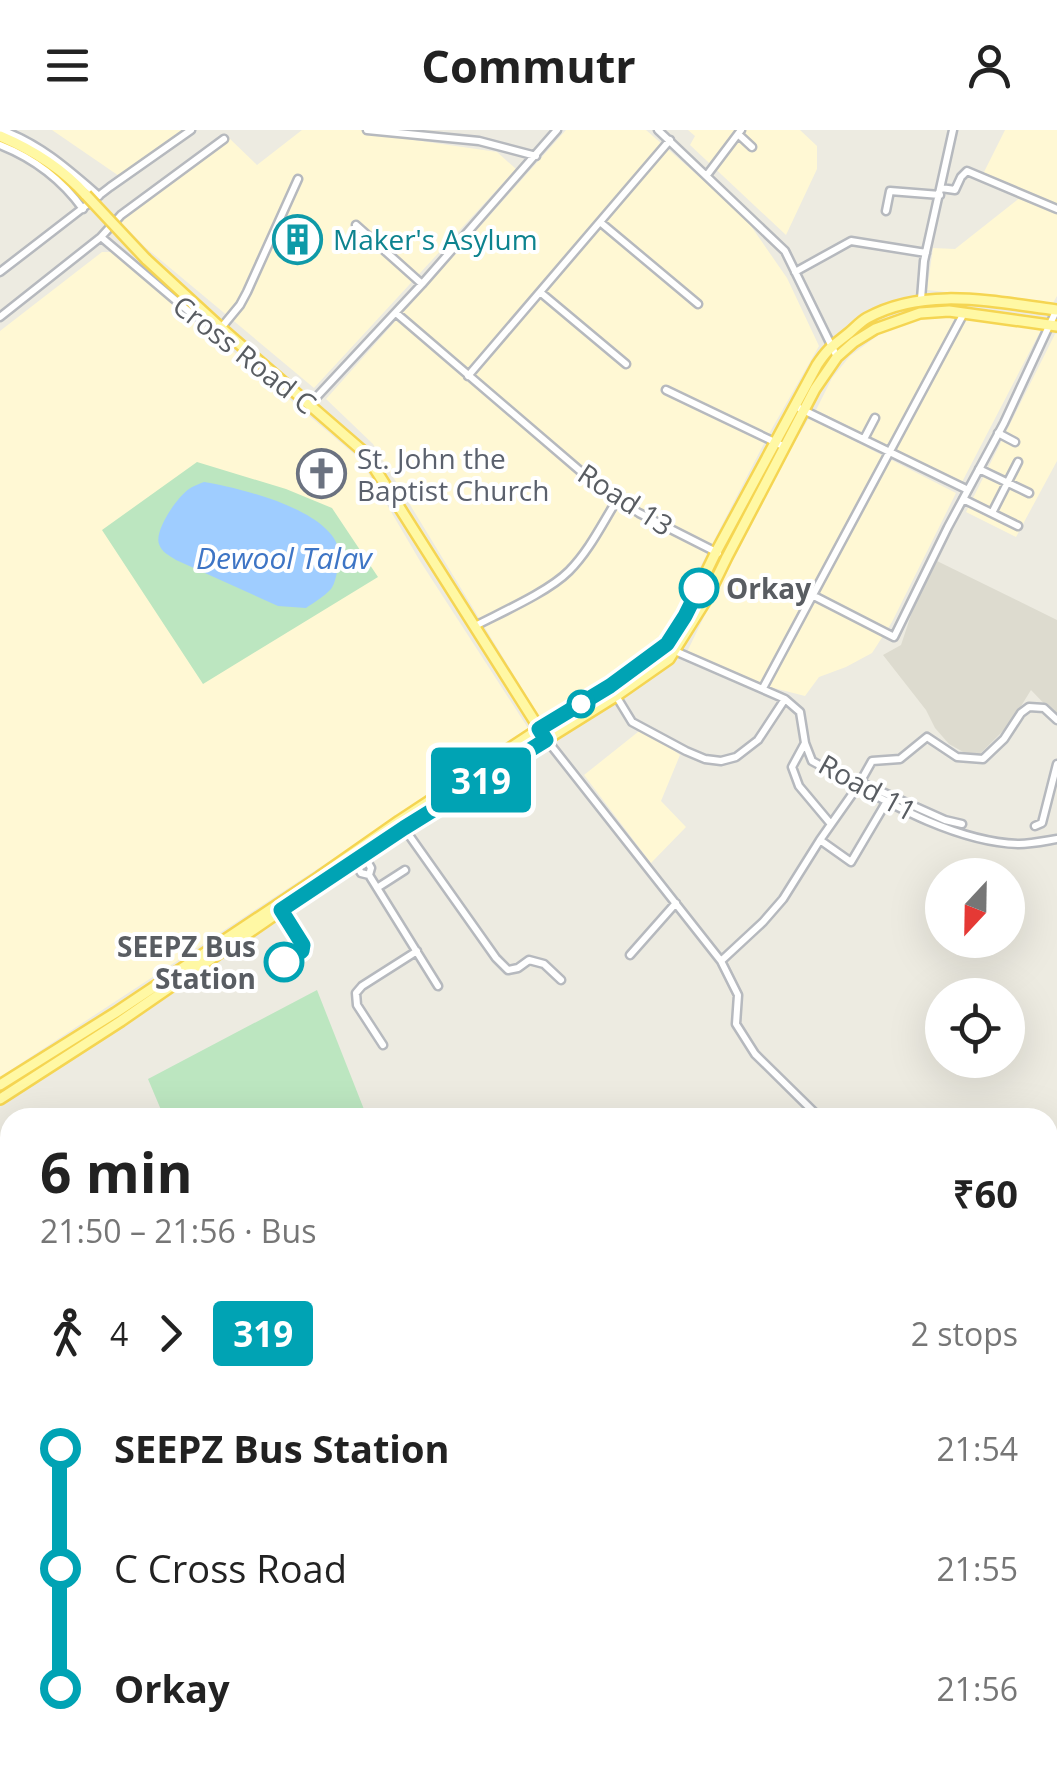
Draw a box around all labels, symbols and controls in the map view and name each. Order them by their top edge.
text: Commutr [421,35,636,96]
icon: menu [40,38,95,93]
icon: person [962,38,1017,93]
building icon: Maker's Asylum [272,213,324,265]
place label: Maker's Asylum [333,220,538,258]
street label: Cross Road C [166,286,324,422]
place label: St. John the Baptist Church [357,439,549,509]
church icon: St. John the Baptist Church [296,448,348,500]
street label: Road 13 [571,454,681,544]
water label: Dewool Talav [196,537,374,578]
marker: Orkay [680,569,718,607]
place label: Orkay [726,569,811,607]
unlabelled marker [568,691,594,717]
street label: Road 11 [812,745,924,829]
line badge: 319 [424,748,538,812]
text: 319 [451,757,511,804]
north arrow [925,858,1025,958]
map controls [925,858,1025,1078]
place label: SEEPZ Bus Station [117,927,256,997]
marker: SEEPZ Bus Station [265,943,303,981]
button: locate [925,978,1025,1078]
text: 6 min [40,1134,193,1209]
text: ₹60 [953,1167,1018,1219]
text: 21:50 – 21:56 · Bus [40,1209,316,1252]
icon: walk [40,1306,95,1361]
icon: forward [143,1306,198,1361]
text: 319 [233,1310,293,1357]
text: 4 [110,1312,128,1355]
text: 2 stops [911,1312,1018,1355]
text: SEEPZ Bus Station [114,1422,449,1474]
text: 21:54 [936,1427,1018,1470]
text: C Cross Road [114,1542,347,1594]
text: 21:55 [936,1547,1018,1590]
text: Orkay [114,1662,230,1714]
text: 21:56 [936,1667,1018,1710]

